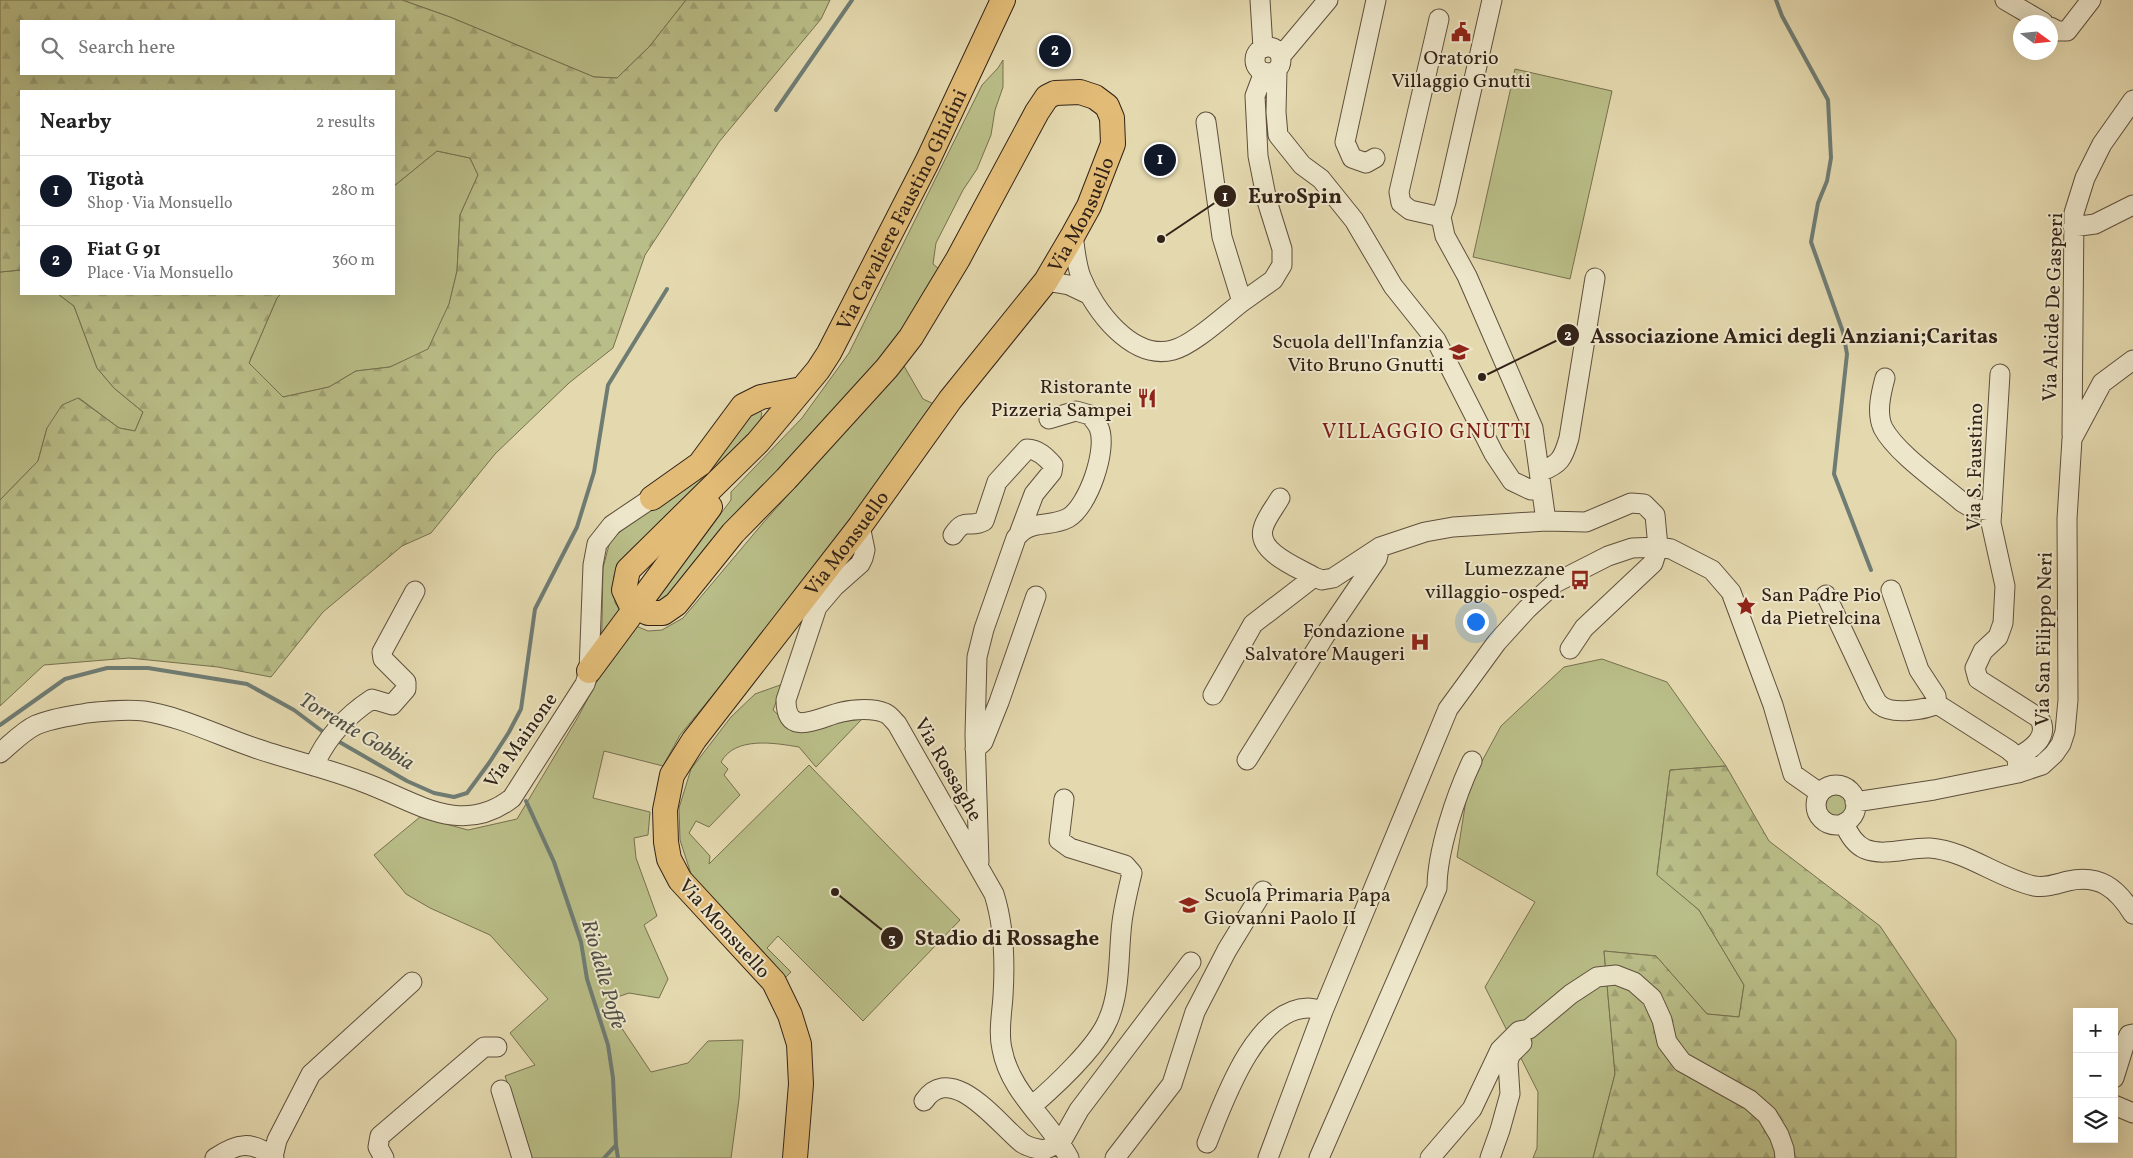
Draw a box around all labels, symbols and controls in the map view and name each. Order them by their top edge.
north arrow [2013,15,2058,60]
search box [20,20,395,75]
public building icon: Oratorio Villaggio Gnutti [1450,21,1472,43]
pin: 2 [1039,32,1071,70]
icon: search [38,34,66,62]
text: Search here [78,35,175,61]
place label: Oratorio Villaggio Gnutti [1391,45,1531,96]
street label: Via Cavaliere Faustino Ghidini [831,85,975,336]
text: Nearby [40,108,111,137]
text: 2 results [316,112,375,134]
pin: 1 [1144,141,1176,179]
street label: Via Monsuello [1042,153,1123,278]
text: Tigotà [87,167,144,193]
callout: EuroSpin [1213,178,1352,214]
text: 1 [53,180,59,202]
text: 280 m [331,180,375,202]
text: EuroSpin [1248,183,1342,212]
text: 1 [1222,187,1228,208]
text: Shop · Via Monsuello [87,193,232,215]
street label: Via Alcide De Gasperi [2037,212,2071,402]
text: Fiat G 91 [87,237,161,263]
text: 2 [52,250,60,272]
text: 360 m [332,250,375,272]
text: Place · Via Monsuello [87,263,233,285]
callout: Associazione Amici degli Anziani;Caritas [1555,317,2008,353]
text: Associazione Amici degli Anziani;Caritas [1590,323,1998,352]
text: 2 [1564,326,1572,347]
place label: Scuola dell'Infanzia Vito Bruno Gnutti [1272,329,1444,380]
school or university icon: Scuola dell'Infanzia Vito Bruno Gnutti [1448,341,1470,363]
place label: Ristorante Pizzeria Sampei [991,374,1132,425]
restaurant icon: Ristorante Pizzeria Sampei [1136,387,1158,409]
street label: Via S. Faustino [1961,403,1991,531]
district label: VILLAGGIO GNUTTI [1322,418,1532,447]
street label: Via Monsuello [799,486,897,603]
street label: Via San Filippo Neri [2029,552,2061,727]
place label: Lumezzane villaggio-osped. [1425,556,1565,607]
bus stop icon: Lumezzane villaggio-osped. [1569,569,1591,591]
place label: San Padre Pio da Pietrelcina [1761,582,1881,633]
place icon: San Padre Pio da Pietrelcina [1735,595,1757,617]
your location [1463,609,1489,635]
place label: Fondazione Salvatore Maugeri [1245,618,1405,669]
hospital icon: Fondazione Salvatore Maugeri [1409,631,1431,653]
water label: Torrente Gobbia [293,686,419,778]
street label: Via Mainone [478,688,565,795]
street label: Via Rossaghe [906,713,988,827]
street label: Via Monsuello [671,873,776,985]
place label: Scuola Primaria Papa Giovanni Paolo II [1204,882,1391,933]
school or university icon: Scuola Primaria Papa Giovanni Paolo II [1178,894,1200,916]
water label: Rio delle Poffe [573,916,632,1033]
callout: Stadio di Rossaghe [880,920,1109,956]
text: Stadio di Rossaghe [915,925,1099,954]
text: 3 [888,929,896,950]
map controls [2073,1008,2118,1143]
button: + [2073,1008,2118,1053]
button: − [2073,1053,2118,1098]
button: layers [2073,1098,2118,1143]

